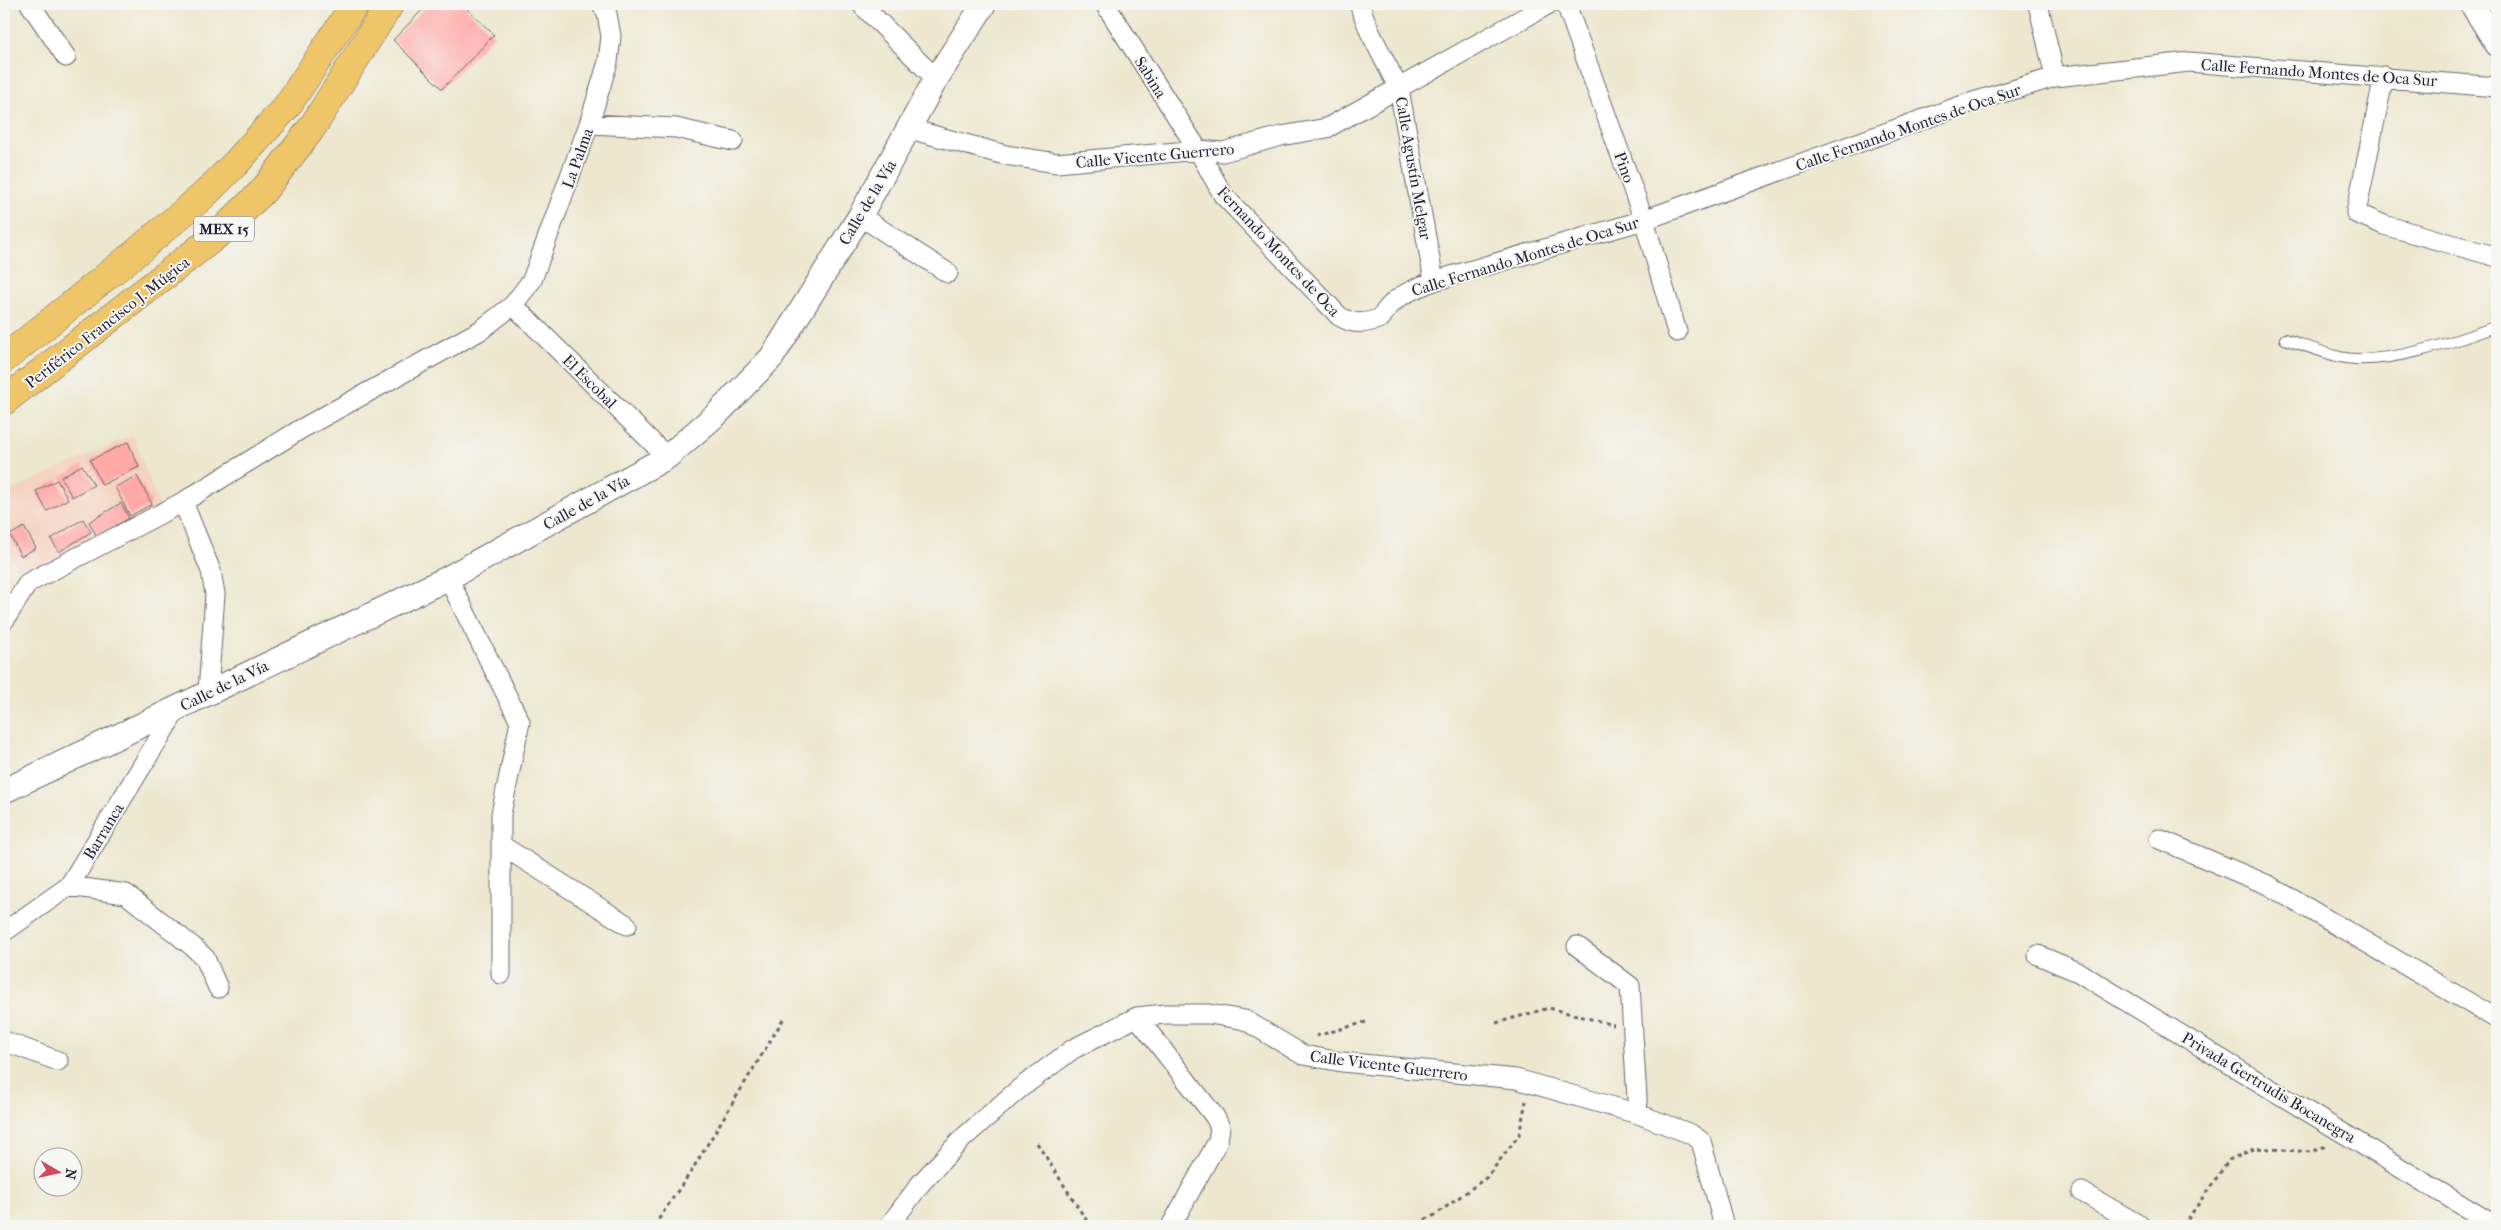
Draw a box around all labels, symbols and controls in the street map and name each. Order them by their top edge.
street label: Sabina [1131,53,1171,102]
street label: Calle Fernando Montes de Oca Sur [2200,55,2438,90]
street label: Calle Fernando Montes de Oca Sur [1793,80,2023,175]
street label: Calle Agustín Melgar [1392,95,1435,241]
street label: La Palma [558,125,597,191]
street label: Calle Vicente Guerrero [1075,139,1235,172]
street label: Pino [1610,149,1639,185]
street label: Calle de la Vía [835,156,901,248]
street label: Fernando Montes de Oca [1213,182,1344,321]
street label: Calle Fernando Montes de Oca Sur [1409,213,1641,300]
road number: MEX 15 [194,216,254,242]
street label: Periférico Francisco J. Múgica [21,252,194,392]
street label: El Escobal [559,350,621,413]
street label: Calle de la Vía [540,471,633,534]
street label: Calle de la Vía [177,656,272,715]
street label: Barranca [79,799,128,863]
street label: Privada Gertrudis Bocanegra [2179,1028,2359,1147]
street label: Calle Vicente Guerrero [1309,1046,1469,1085]
north arrow [32,1148,82,1198]
text: N [61,1167,80,1181]

